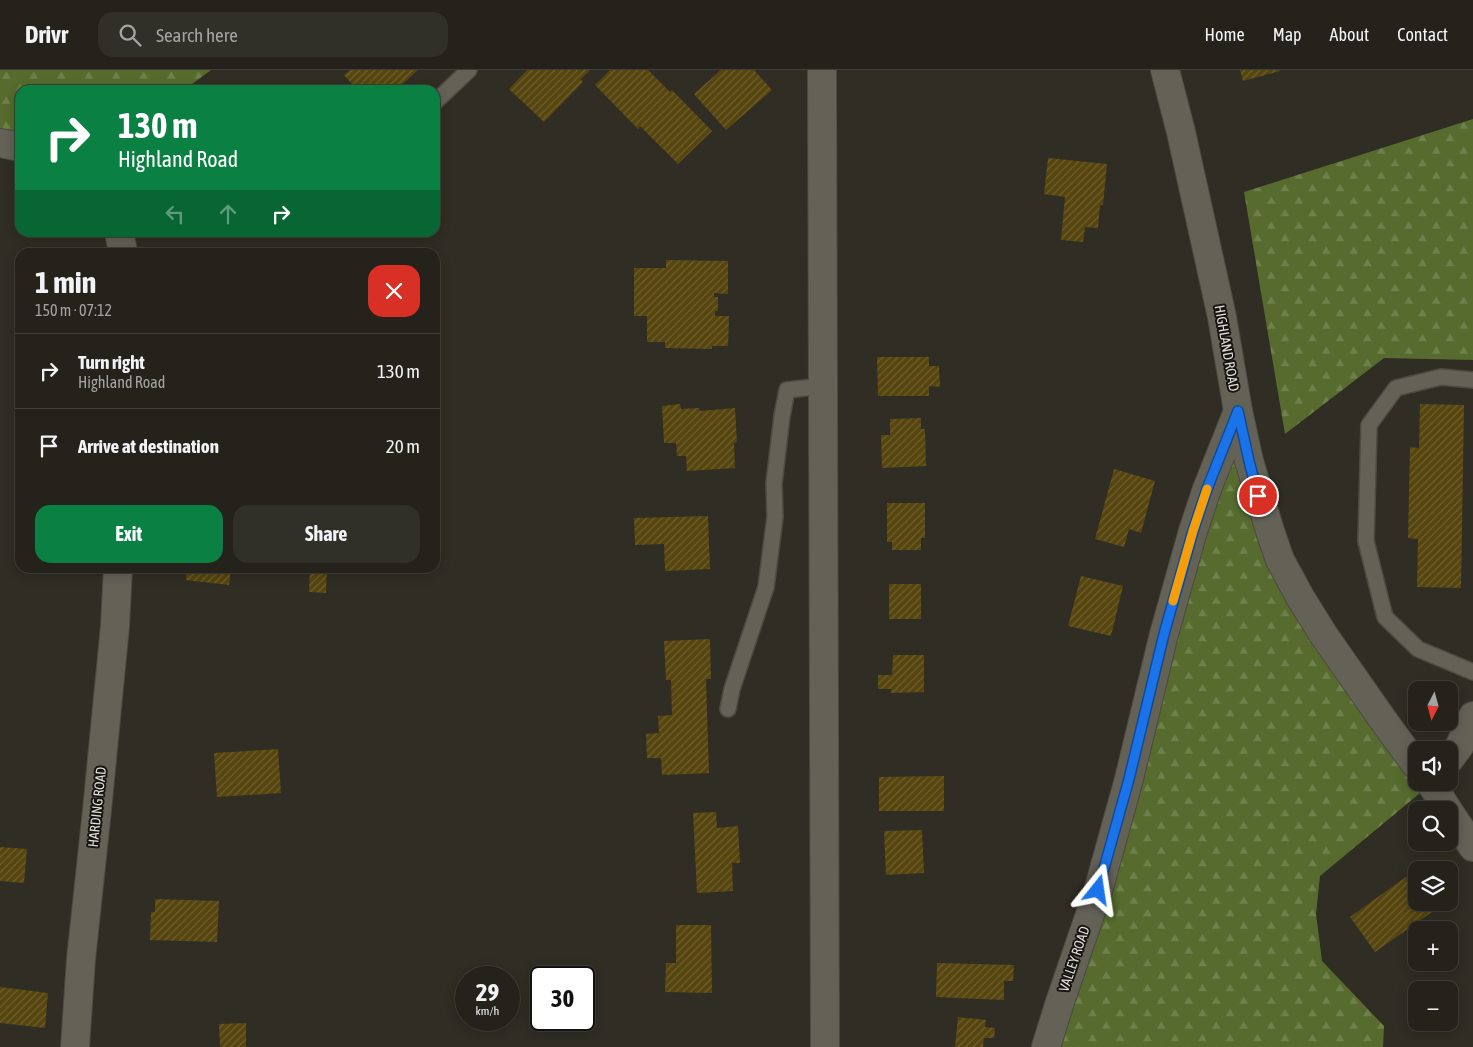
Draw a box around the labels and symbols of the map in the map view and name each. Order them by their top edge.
street label: HIGHLAND ROAD [1212,304,1242,393]
pin [1237,475,1279,517]
north arrow [1408,681,1458,731]
street label: HARDING ROAD [85,766,109,848]
position arrow [1071,863,1123,915]
street label: VALLEY ROAD [1055,924,1093,994]
speed limit sign: 30 [530,966,595,1031]

